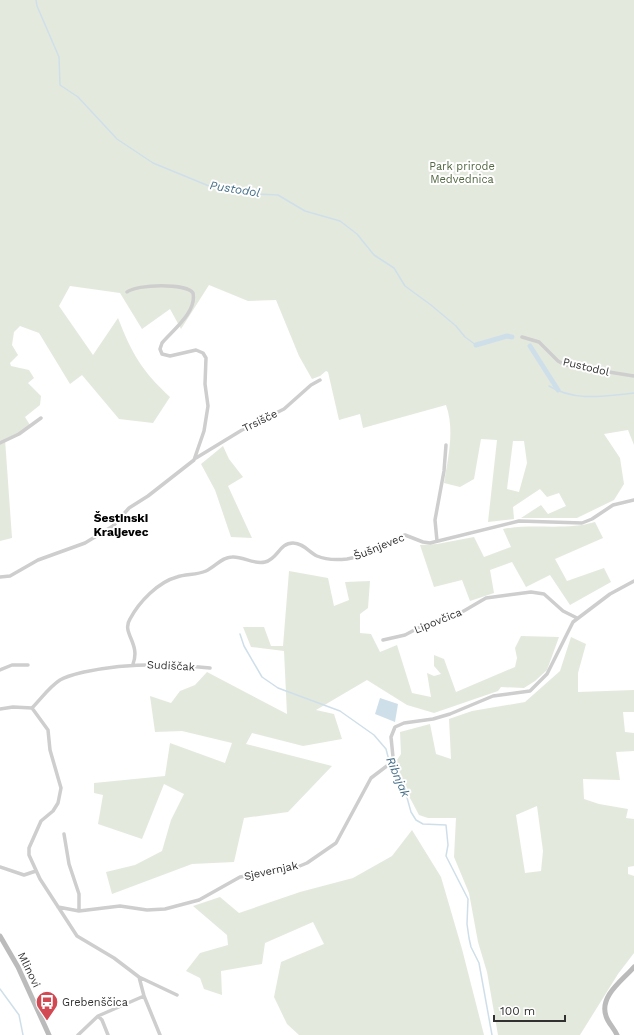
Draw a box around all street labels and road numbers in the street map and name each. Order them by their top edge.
street label: Pustodol [561,355,611,379]
street label: Trsišče [240,407,280,435]
street label: Šušnjevec [351,530,406,563]
street label: Lipovčica [412,606,464,636]
street label: Sudiščak [147,658,195,674]
street label: Sjevernjak [243,859,299,883]
street label: Mlinovi [15,950,43,990]

